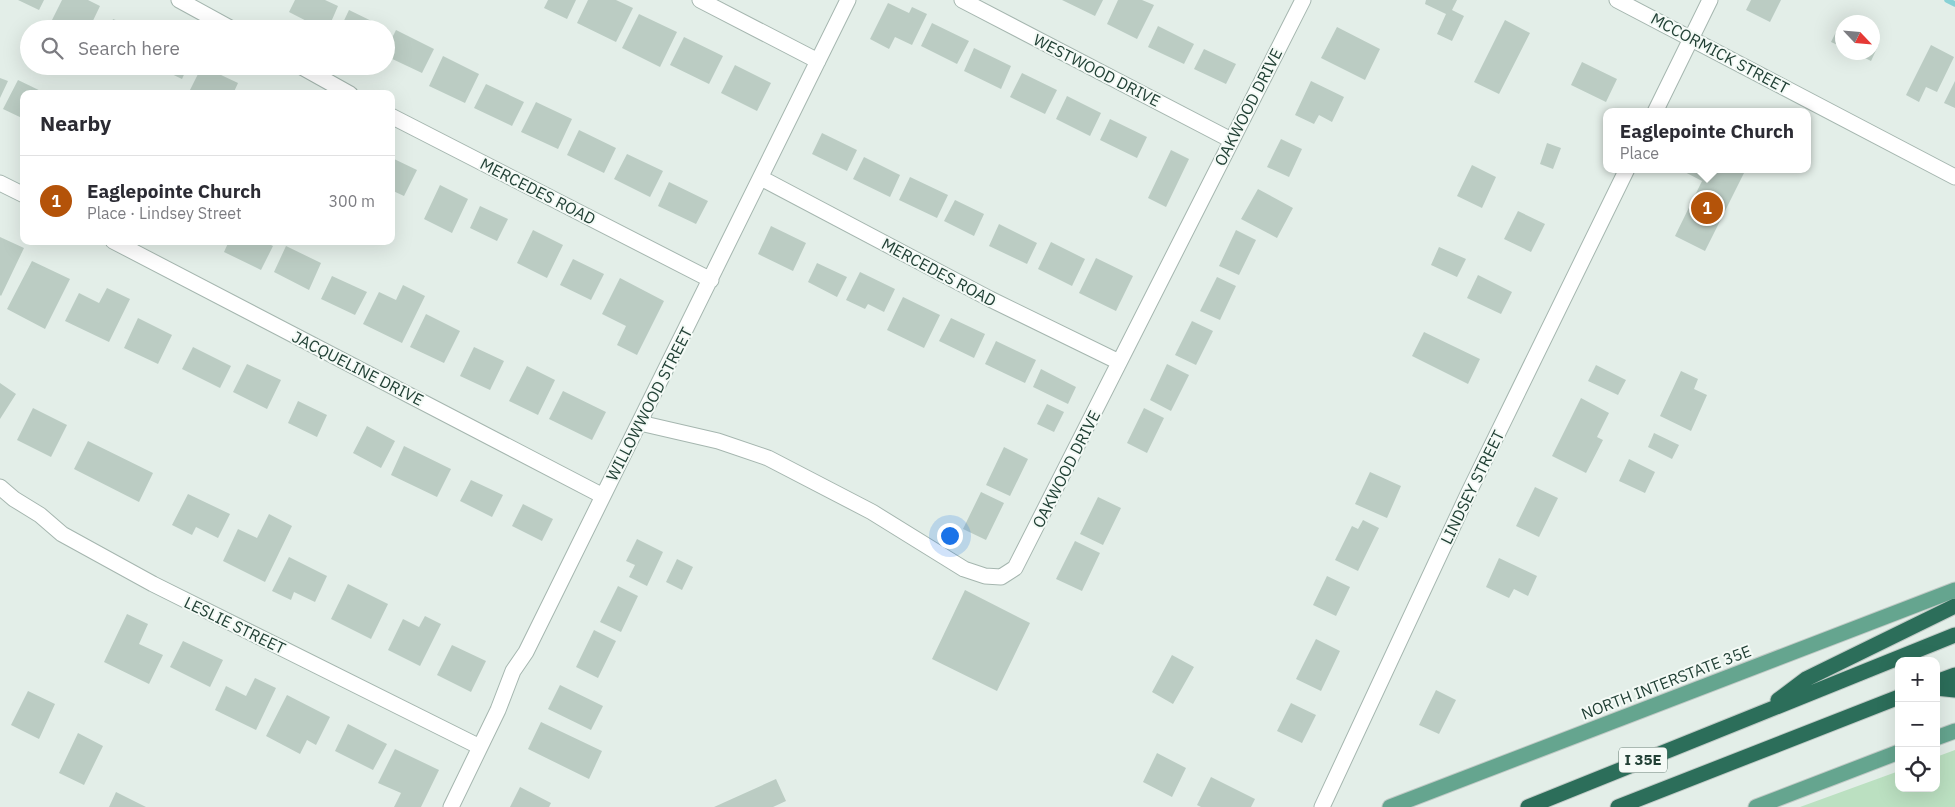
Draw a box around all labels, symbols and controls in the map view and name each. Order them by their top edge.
street label: MCCORMICK STREET [1648,8,1792,98]
north arrow [1835,15,1880,60]
search box [20,20,395,75]
street label: WESTWOOD DRIVE [1030,29,1164,111]
icon: search [38,34,66,62]
text: Search here [78,36,180,60]
street label: OAKWOOD DRIVE [1210,45,1286,169]
popup [1603,108,1811,173]
text: Nearby [40,109,111,137]
text: Eaglepointe Church [1620,119,1794,143]
text: Place [1620,143,1659,163]
street label: MERCEDES ROAD [477,153,599,229]
text: Eaglepointe Church [87,179,261,203]
pin: 1 [1691,189,1723,227]
text: 1 [51,191,61,211]
text: 300 m [328,191,375,211]
text: Place · Lindsey Street [87,203,242,223]
street label: MERCEDES ROAD [878,233,1000,311]
street label: WILLOWWOOD STREET [602,324,696,484]
street label: JACQUELINE DRIVE [289,326,427,410]
street label: OAKWOOD DRIVE [1028,407,1104,531]
street label: LINDSEY STREET [1436,427,1508,547]
your location [937,523,963,549]
street label: LESLIE STREET [181,592,289,658]
street label: NORTH INTERSTATE 35E [1578,640,1754,724]
map controls [1895,657,1940,792]
button: + [1895,657,1940,702]
button: − [1895,702,1940,747]
button: locate [1895,747,1940,792]
road number: I 35E [1619,748,1667,772]

